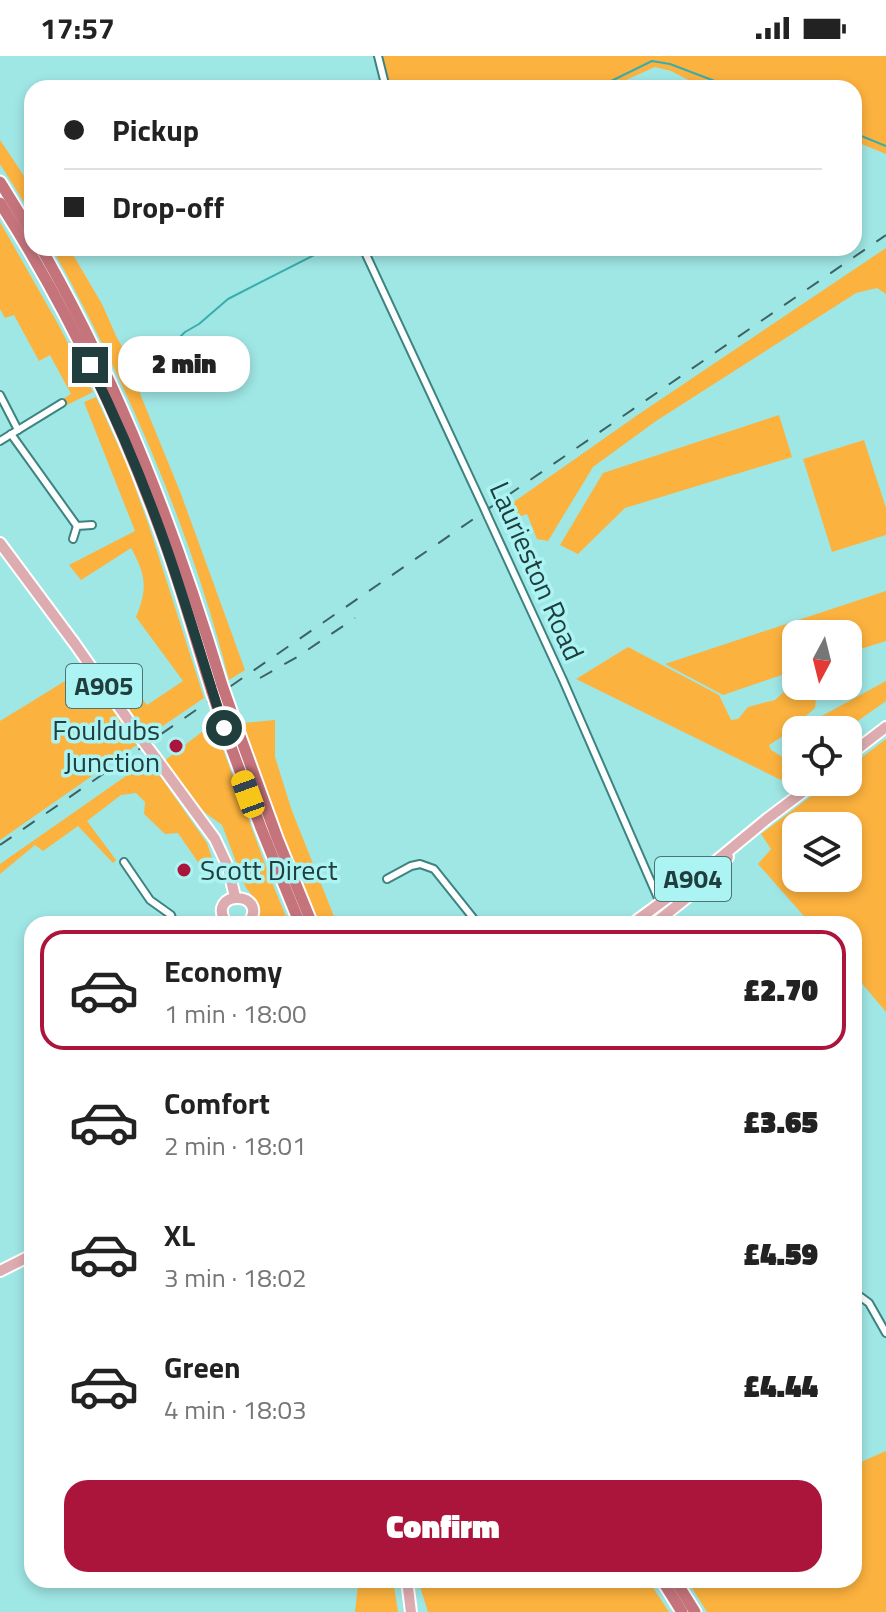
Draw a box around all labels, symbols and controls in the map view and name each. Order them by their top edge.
text: 17:57 [40,5,115,51]
text: Pickup [112,107,199,153]
text: Drop-off [112,184,224,230]
callout: 2 min [118,337,250,393]
text: 2 min [152,344,216,383]
route end [72,347,108,383]
street label: Laurieston Road [479,474,596,667]
north arrow [782,620,862,700]
map controls [782,620,862,892]
road number: A905 [66,664,142,708]
place label: Fouldubs Junction [52,708,160,783]
route start [206,710,242,746]
button: locate [782,716,862,796]
marker: Fouldubs Junction [167,737,185,755]
car [229,767,267,821]
button: layers [782,812,862,892]
place label: Scott Direct [200,848,338,891]
road number: A904 [655,857,731,901]
marker: Scott Direct [175,861,193,879]
text: Economy [164,948,282,994]
icon: car [68,954,140,1026]
text: £2.70 [744,967,818,1013]
text: 1 min · 18:00 [164,994,307,1033]
text: Comfort [164,1080,270,1126]
icon: car [68,1086,140,1158]
text: £3.65 [744,1099,818,1145]
text: 2 min · 18:01 [164,1126,307,1165]
text: XL [164,1212,195,1258]
icon: car [68,1218,140,1290]
text: £4.59 [744,1231,818,1277]
text: 3 min · 18:02 [164,1258,307,1297]
text: Green [164,1344,241,1390]
icon: car [68,1350,140,1422]
text: £4.44 [744,1363,818,1409]
text: 4 min · 18:03 [164,1390,307,1429]
button: Confirm [64,1480,822,1572]

